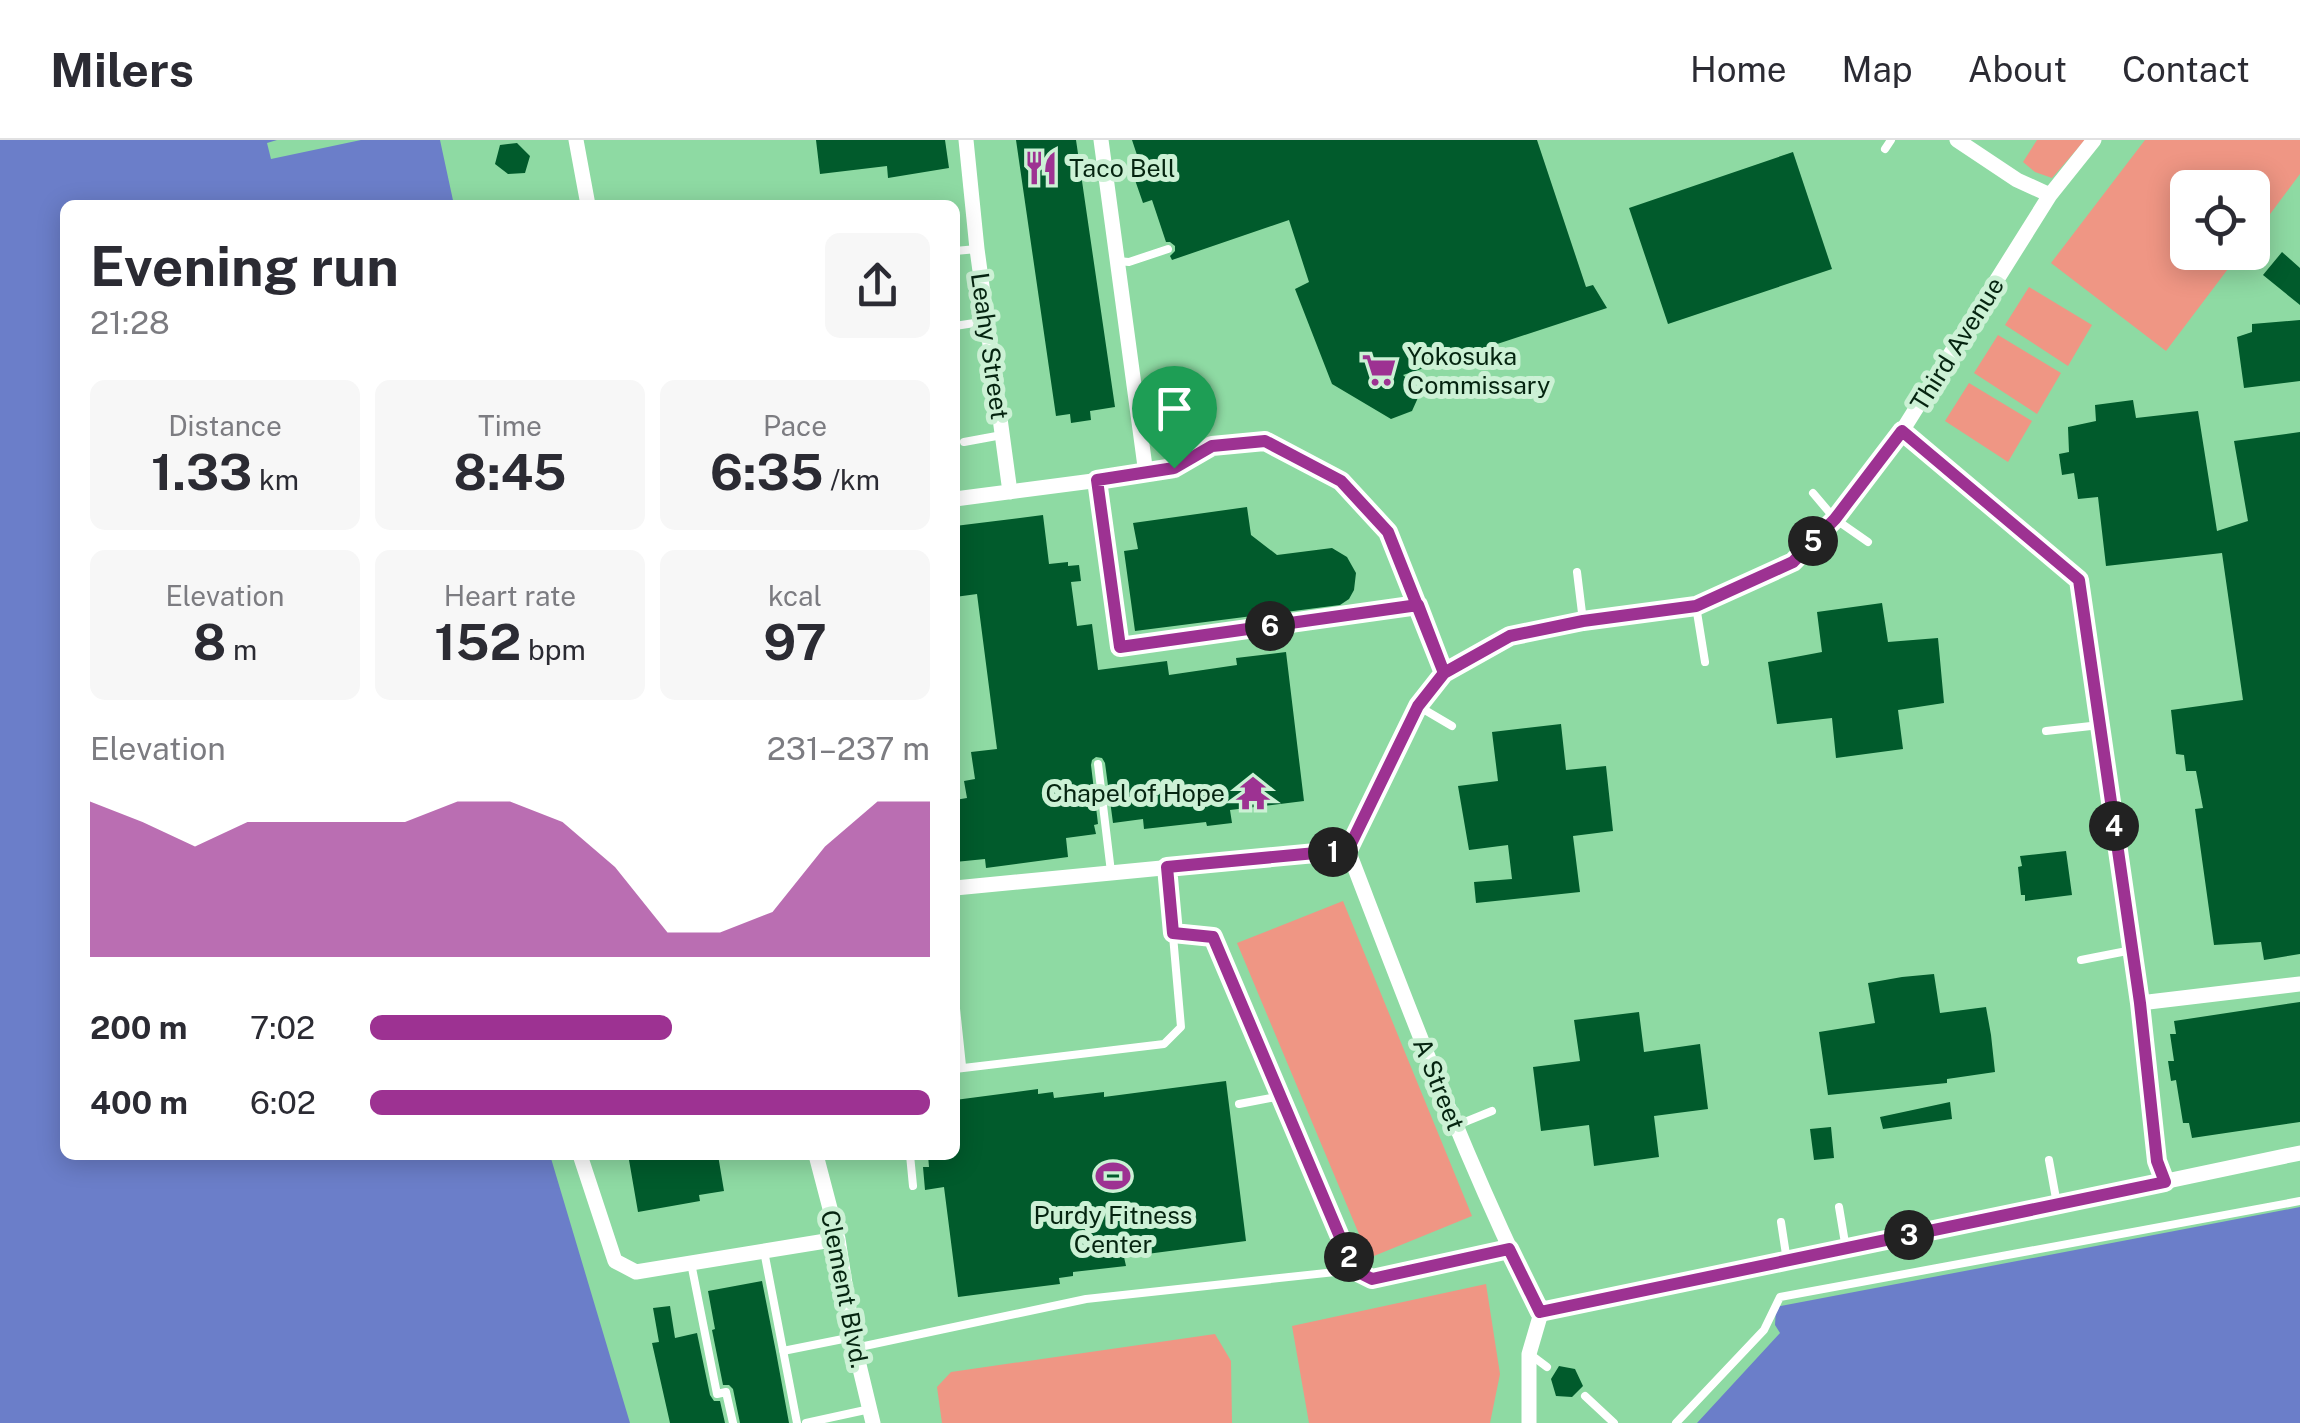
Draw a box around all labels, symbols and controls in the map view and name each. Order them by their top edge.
text: Milers [50,41,194,98]
text: Home [1690,49,1787,90]
text: Map [1842,49,1913,90]
text: About [1968,49,2067,90]
text: Contact [2122,49,2250,90]
restaurant icon: Taco Bell [1022,149,1060,187]
place label: Taco Bell [1069,153,1176,183]
map controls [2170,170,2270,270]
button: locate [2170,170,2270,270]
button: share [825,233,930,338]
text: Evening run [90,234,399,298]
street label: Leahy Street [965,271,1015,421]
street label: Third Avenue [1904,272,2010,416]
text: 21:28 [90,304,170,341]
place label: Yokosuka Commissary [1407,341,1550,400]
supermarket icon: Yokosuka Commissary [1360,351,1398,389]
pin [1132,366,1217,469]
icon: arrive [1147,381,1202,436]
text: Distance [168,409,282,442]
text: Time [478,409,542,442]
text: Pace [763,409,827,442]
text: 1.33 [151,442,252,501]
text: 8:45 [454,442,566,501]
text: 6:35 [710,442,823,501]
text: km [252,463,299,496]
text: /km [823,463,880,496]
pin: 5 [1788,516,1838,566]
text: 5 [1804,524,1822,557]
text: Elevation [166,579,284,612]
text: Heart rate [444,579,576,612]
text: kcal [768,579,822,612]
pin: 6 [1245,601,1295,651]
text: 6 [1261,609,1279,642]
text: 8 [193,612,226,671]
text: 152 [434,612,521,671]
text: 97 [763,612,827,671]
text: m [226,633,257,666]
text: bpm [521,633,586,666]
text: Elevation [90,730,226,767]
text: 231–237 m [767,730,930,767]
temple icon: Chapel of Hope [1234,774,1272,812]
place label: Chapel of Hope [1045,778,1225,808]
pin: 4 [2089,801,2139,851]
text: 4 [2105,809,2123,842]
pin: 1 [1308,827,1358,877]
text: 1 [1327,835,1339,868]
text: 200 m [90,1009,187,1046]
text: 7:02 [250,1009,315,1046]
street label: A Street [1407,1033,1471,1135]
text: 400 m [90,1084,188,1121]
text: 6:02 [250,1084,316,1121]
sports icon: Purdy Fitness Center [1094,1157,1132,1195]
place label: Purdy Fitness Center [1034,1200,1192,1259]
street label: Clement Blvd. [815,1207,875,1371]
pin: 3 [1884,1210,1934,1260]
text: 3 [1900,1218,1918,1251]
pin: 2 [1324,1232,1374,1282]
text: 2 [1340,1240,1358,1273]

